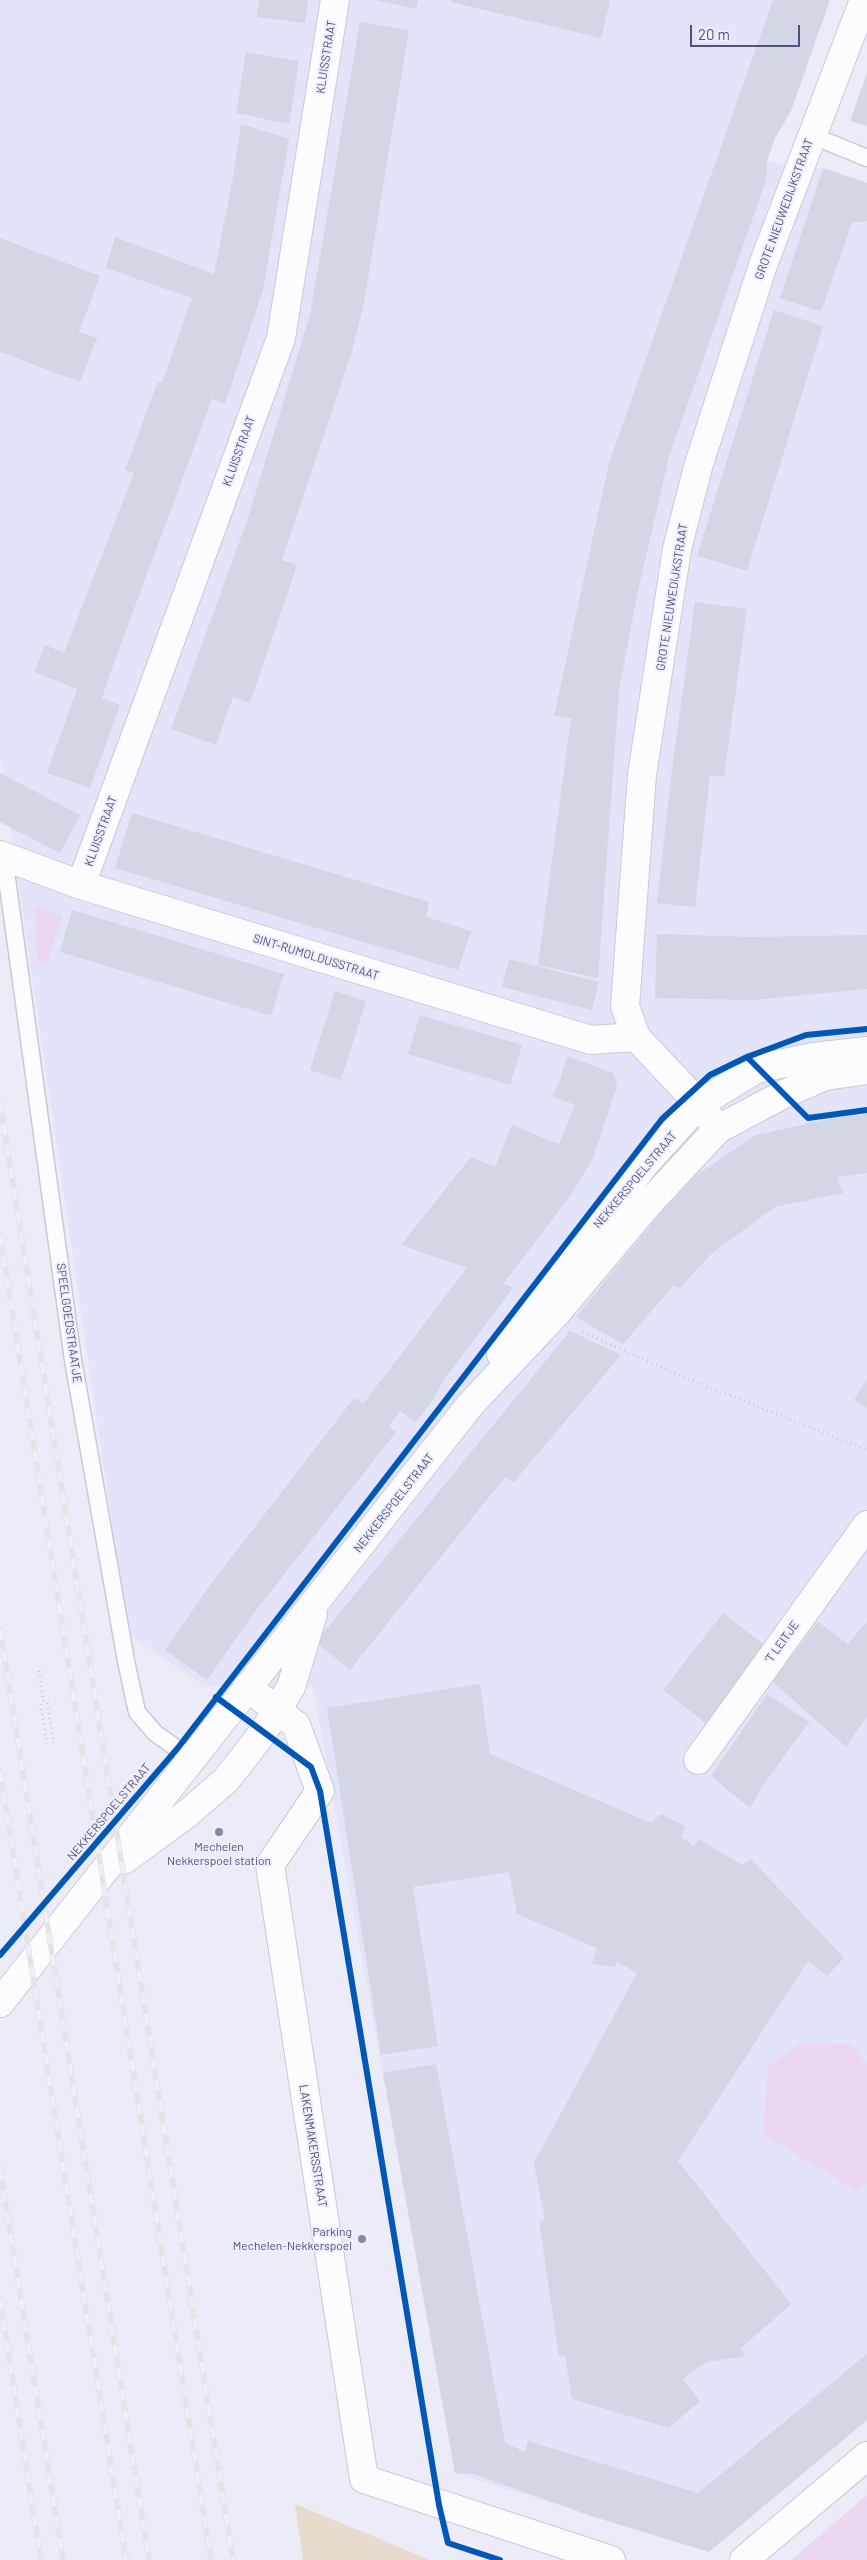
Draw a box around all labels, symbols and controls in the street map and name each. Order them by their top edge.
scale bar [692,15,802,47]
street label: KLUISSTRAAT [313,19,339,95]
text: 20 m [698,25,730,43]
street label: GROTE NIEUWEDIJKSTRAAT [752,136,816,282]
street label: KLUISSTRAAT [220,414,258,488]
street label: GROTE NIEUWEDIJKSTRAAT [653,522,691,672]
street label: KLUISSTRAAT [82,794,120,868]
street label: SINT-RUMOLDUSSTRAAT [251,931,381,983]
street label: NEKKERSPOELSTRAAT [590,1129,680,1231]
street label: SPEELGOEDSTRAATJE [53,1262,85,1384]
street label: NEKKERSPOELSTRAAT [351,1450,437,1556]
street label: 'T LEITJE [762,1618,802,1666]
street label: NEKKERSPOELSTRAAT [64,1761,154,1863]
marker: Mechelen Nekkerspoel station [213,1826,225,1838]
place label: Mechelen Nekkerspoel station [167,1840,271,1868]
street label: LAKENMAKERSSTRAAT [296,2084,330,2208]
place label: Parking Mechelen-Nekkerspoel [233,2225,352,2253]
marker: Parking Mechelen-Nekkerspoel [356,2233,368,2245]

